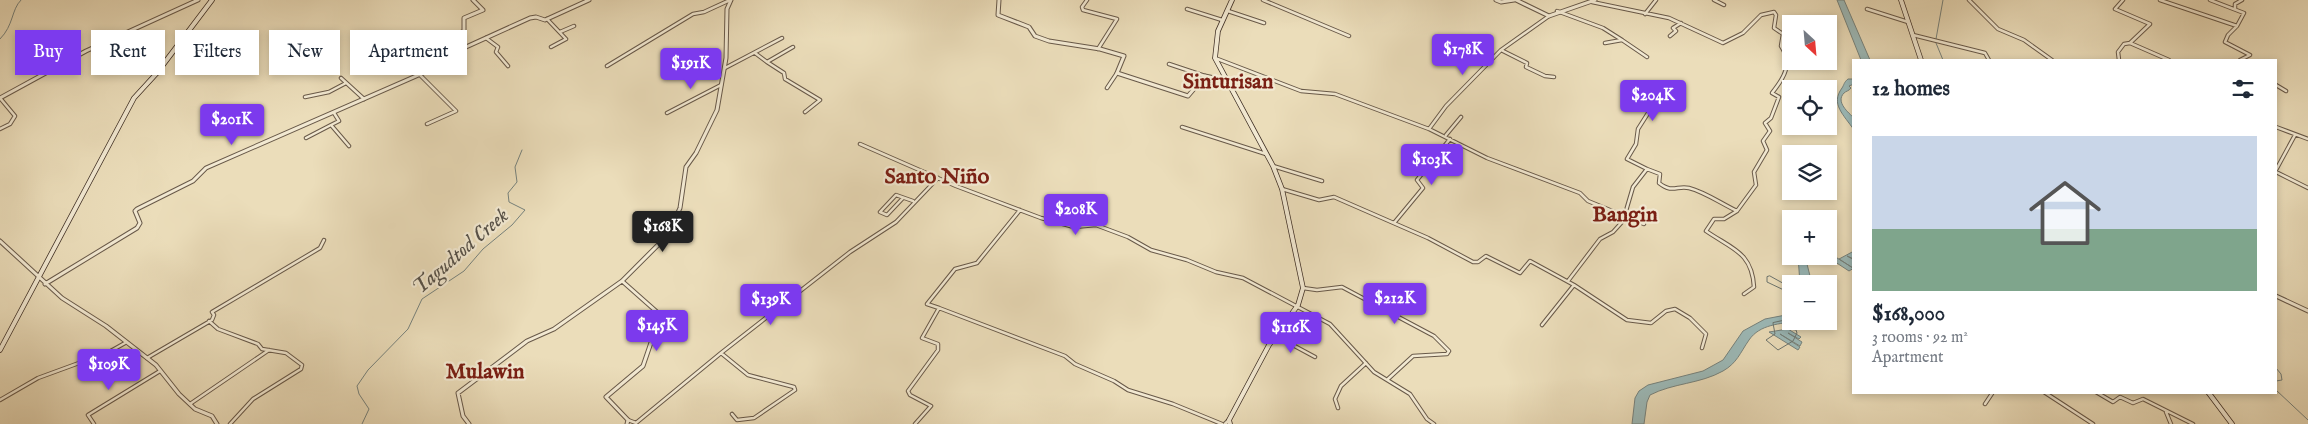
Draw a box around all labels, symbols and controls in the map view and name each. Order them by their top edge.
north arrow [1782,15,1838,70]
map controls [1782,15,1837,330]
chip: Buy [15,30,81,75]
chip: Rent [91,30,165,75]
chip: Filters [175,30,259,75]
chip: New [269,30,340,75]
chip: Apartment [350,30,467,75]
pin: $178K [1428,34,1498,76]
text: $178K [1443,40,1483,60]
pin: $191K [656,48,726,90]
text: $191K [671,54,711,74]
district label: Sinturisan [1183,68,1274,96]
icon: filters [2229,75,2257,103]
text: 12 homes [1872,76,1950,103]
pin: $204K [1618,80,1688,122]
button: locate [1782,80,1837,135]
text: $204K [1631,86,1675,106]
pin: $201K [197,104,267,146]
text: $201K [211,110,253,130]
pin: $103K [1397,144,1467,186]
button: layers [1782,145,1837,200]
text: $103K [1412,150,1452,170]
district label: Santo Niño [885,163,990,191]
icon: home [2020,168,2110,258]
pin: $208K [1041,194,1111,236]
text: $208K [1055,200,1097,220]
district label: Bangin [1592,201,1658,229]
water label: Tagudtod Creek [407,202,515,301]
pin: $168K [628,210,698,253]
button: + [1782,210,1837,265]
text: $168K [643,217,683,237]
button: − [1782,275,1837,330]
pin: $212K [1360,282,1430,325]
pin: $139K [736,284,806,326]
text: $212K [1374,289,1416,309]
text: $139K [751,290,791,310]
text: $168,000 [1872,301,1945,328]
pin: $145K [622,310,692,352]
pin: $116K [1256,312,1326,354]
text: $145K [637,316,677,336]
text: $116K [1271,318,1311,338]
text: 3 rooms · 92 m² [1872,328,1968,348]
pin: $109K [74,348,144,391]
text: Apartment [1872,348,1943,368]
text: $109K [88,355,130,375]
district label: Mulawin [445,358,525,386]

